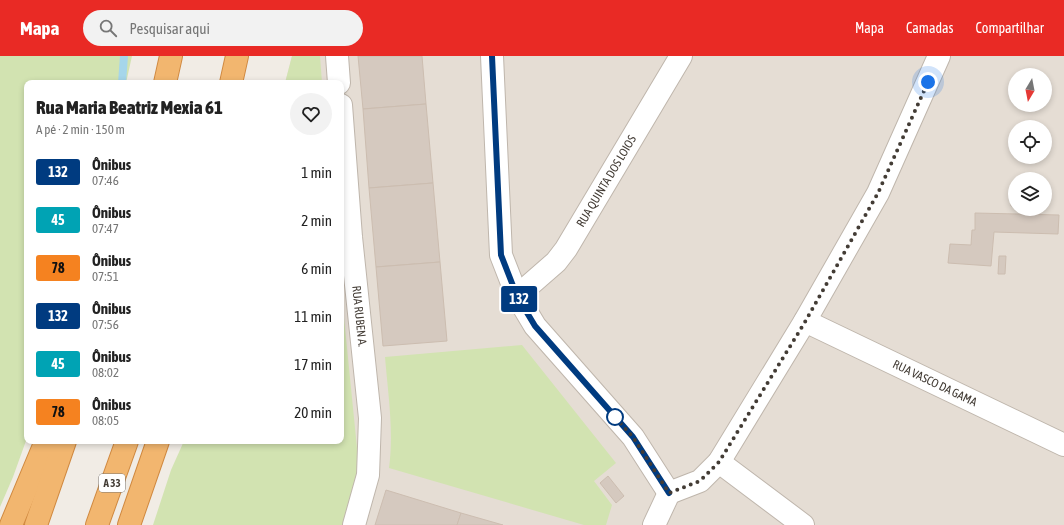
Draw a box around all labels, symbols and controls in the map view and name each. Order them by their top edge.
search box [83,10,363,46]
text: Mapa [20,17,59,39]
icon: search [97,17,119,39]
text: Pesquisar aqui [129,20,210,37]
text: Mapa [855,20,884,36]
text: Camadas [906,20,954,36]
text: Compartilhar [976,20,1044,36]
north arrow [1008,68,1052,112]
map controls [1008,68,1052,216]
your location [918,72,938,92]
button: heart [290,93,332,135]
text: Rua Maria Beatriz Mexia 61 [36,96,223,118]
button: locate [1008,120,1052,164]
text: A pé · 2 min · 150 m [36,122,125,137]
street label: RUA QUINTA DOS LOIOS [574,133,639,230]
text: Ônibus [92,156,131,173]
text: 132 [48,164,68,180]
text: 1 min [301,164,332,181]
button: layers [1008,172,1052,216]
text: 07:46 [92,173,119,188]
text: Ônibus [92,204,131,221]
text: 45 [51,212,65,228]
text: 2 min [301,212,332,229]
text: 07:47 [92,221,119,236]
text: Ônibus [92,252,131,269]
text: 78 [51,260,65,276]
text: 6 min [301,260,332,277]
text: 07:51 [92,269,119,284]
street label: RUA RUBEN A. [349,285,369,347]
line badge: 132 [496,286,542,312]
text: 132 [509,291,529,307]
text: Ônibus [92,300,131,317]
text: 132 [48,308,68,324]
text: 11 min [294,308,332,325]
text: 07:56 [92,317,119,332]
text: Ônibus [92,348,131,365]
text: 45 [51,356,65,372]
text: 17 min [294,356,332,373]
street label: RUA VASCO DA GAMA [891,357,979,409]
text: 08:02 [92,365,119,380]
text: Ônibus [92,396,131,413]
text: 78 [51,404,65,420]
text: 20 min [294,404,332,421]
unlabelled marker [606,408,624,426]
text: 08:05 [92,413,119,428]
road number: A 33 [99,474,125,492]

